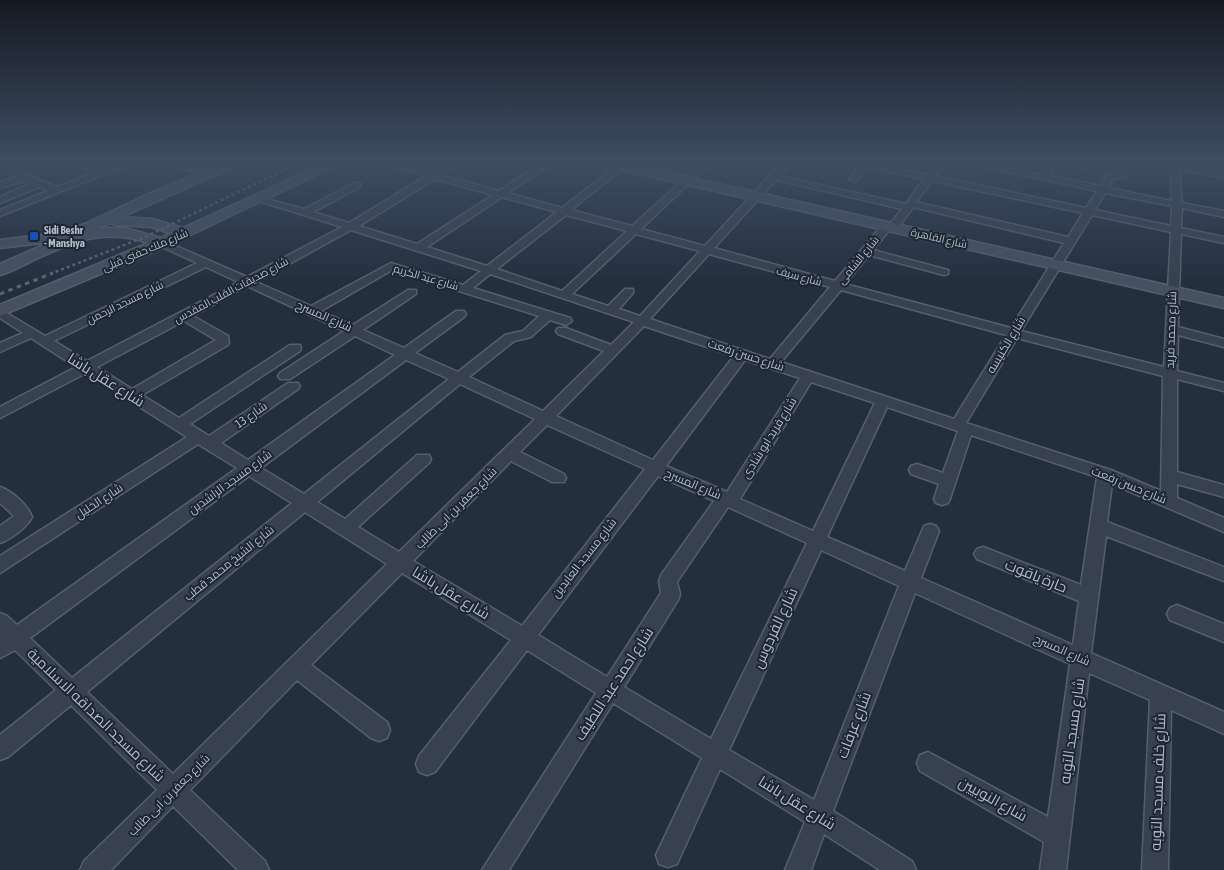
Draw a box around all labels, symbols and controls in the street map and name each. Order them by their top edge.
place label: Sidi Beshr - Manshya [44,224,85,249]
street label: شارع ملك حفنى قبلى [100,226,191,275]
street label: شارع القاهرة [909,226,968,252]
marker: Sidi Beshr - Manshya [28,230,40,242]
street label: شارع الشامى [835,234,883,288]
street label: شارع صديقات القلب المقدس [172,255,291,327]
street label: شارع عبد الكريم [391,262,460,294]
street label: شارع سيف [774,264,823,290]
street label: شارع مسجد الرحمن [85,278,166,328]
street label: شارع محمد فريد [1163,291,1180,369]
street label: شارع المسرح [293,297,354,336]
street label: شارع الكنيسه [984,314,1029,376]
street label: شارع حسن رفعت [706,336,786,375]
street label: شارع عقل باشا [63,349,148,412]
street label: شارع فريد ابو شادى [738,395,800,482]
street label: شارع 13 [232,399,270,432]
street label: شارع مسجد الراشدين [186,447,275,518]
street label: شارع جعفر بن ابى طالب [412,464,500,552]
street label: شارع حسن رفعت [1089,464,1169,507]
street label: شارع المسرح [662,466,724,503]
street label: شارع الخليل [72,480,126,522]
street label: شارع مسجد العابدين [549,515,620,601]
street label: شارع الشيخ محمد قطب [181,522,277,604]
street label: حارة ياقوت [1002,555,1070,597]
street label: شارع عقل باشا [408,563,493,625]
street label: شارع الفردوس [748,585,803,672]
street label: شارع احمد عبد اللطيف [571,624,659,745]
street label: شارع المسرح [1031,631,1092,670]
street label: شارع مسجد الصداقه الاسلامية [22,644,169,787]
street label: شارع مسجد التوبه [1056,677,1090,785]
street label: شارع عرفات [833,689,877,762]
street label: شارع خلف مسجد التوبه [1147,713,1171,851]
street label: شارع جعفر بن ابى طالب [125,751,213,839]
street label: شارع عقل باشا [754,772,839,835]
street label: شارع النوبيين [955,773,1030,827]

